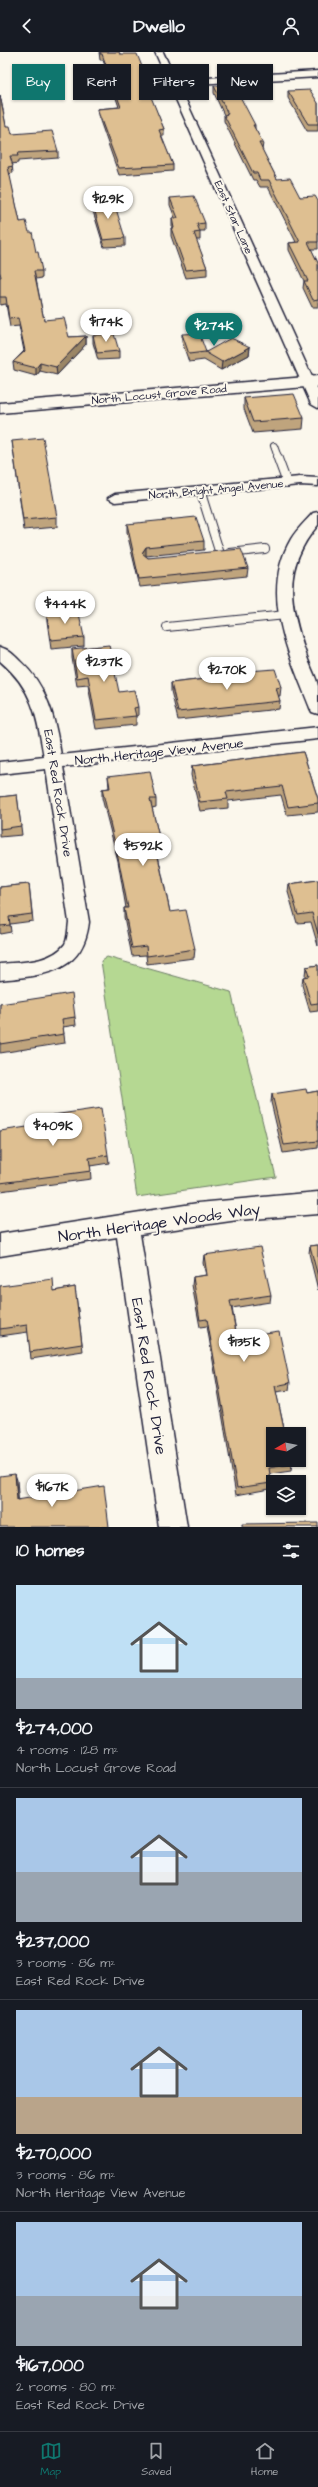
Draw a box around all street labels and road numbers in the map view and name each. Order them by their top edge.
street label: East Star Lane [211,178,256,256]
street label: North Locust Grove Road [91,381,227,408]
street label: North Bright Angel Avenue [148,476,284,504]
street label: East Red Rock Drive [39,728,77,858]
street label: North Heritage View Avenue [74,734,244,771]
street label: North Heritage Woods Way [57,1198,262,1249]
street label: East Red Rock Drive [126,1296,172,1457]

